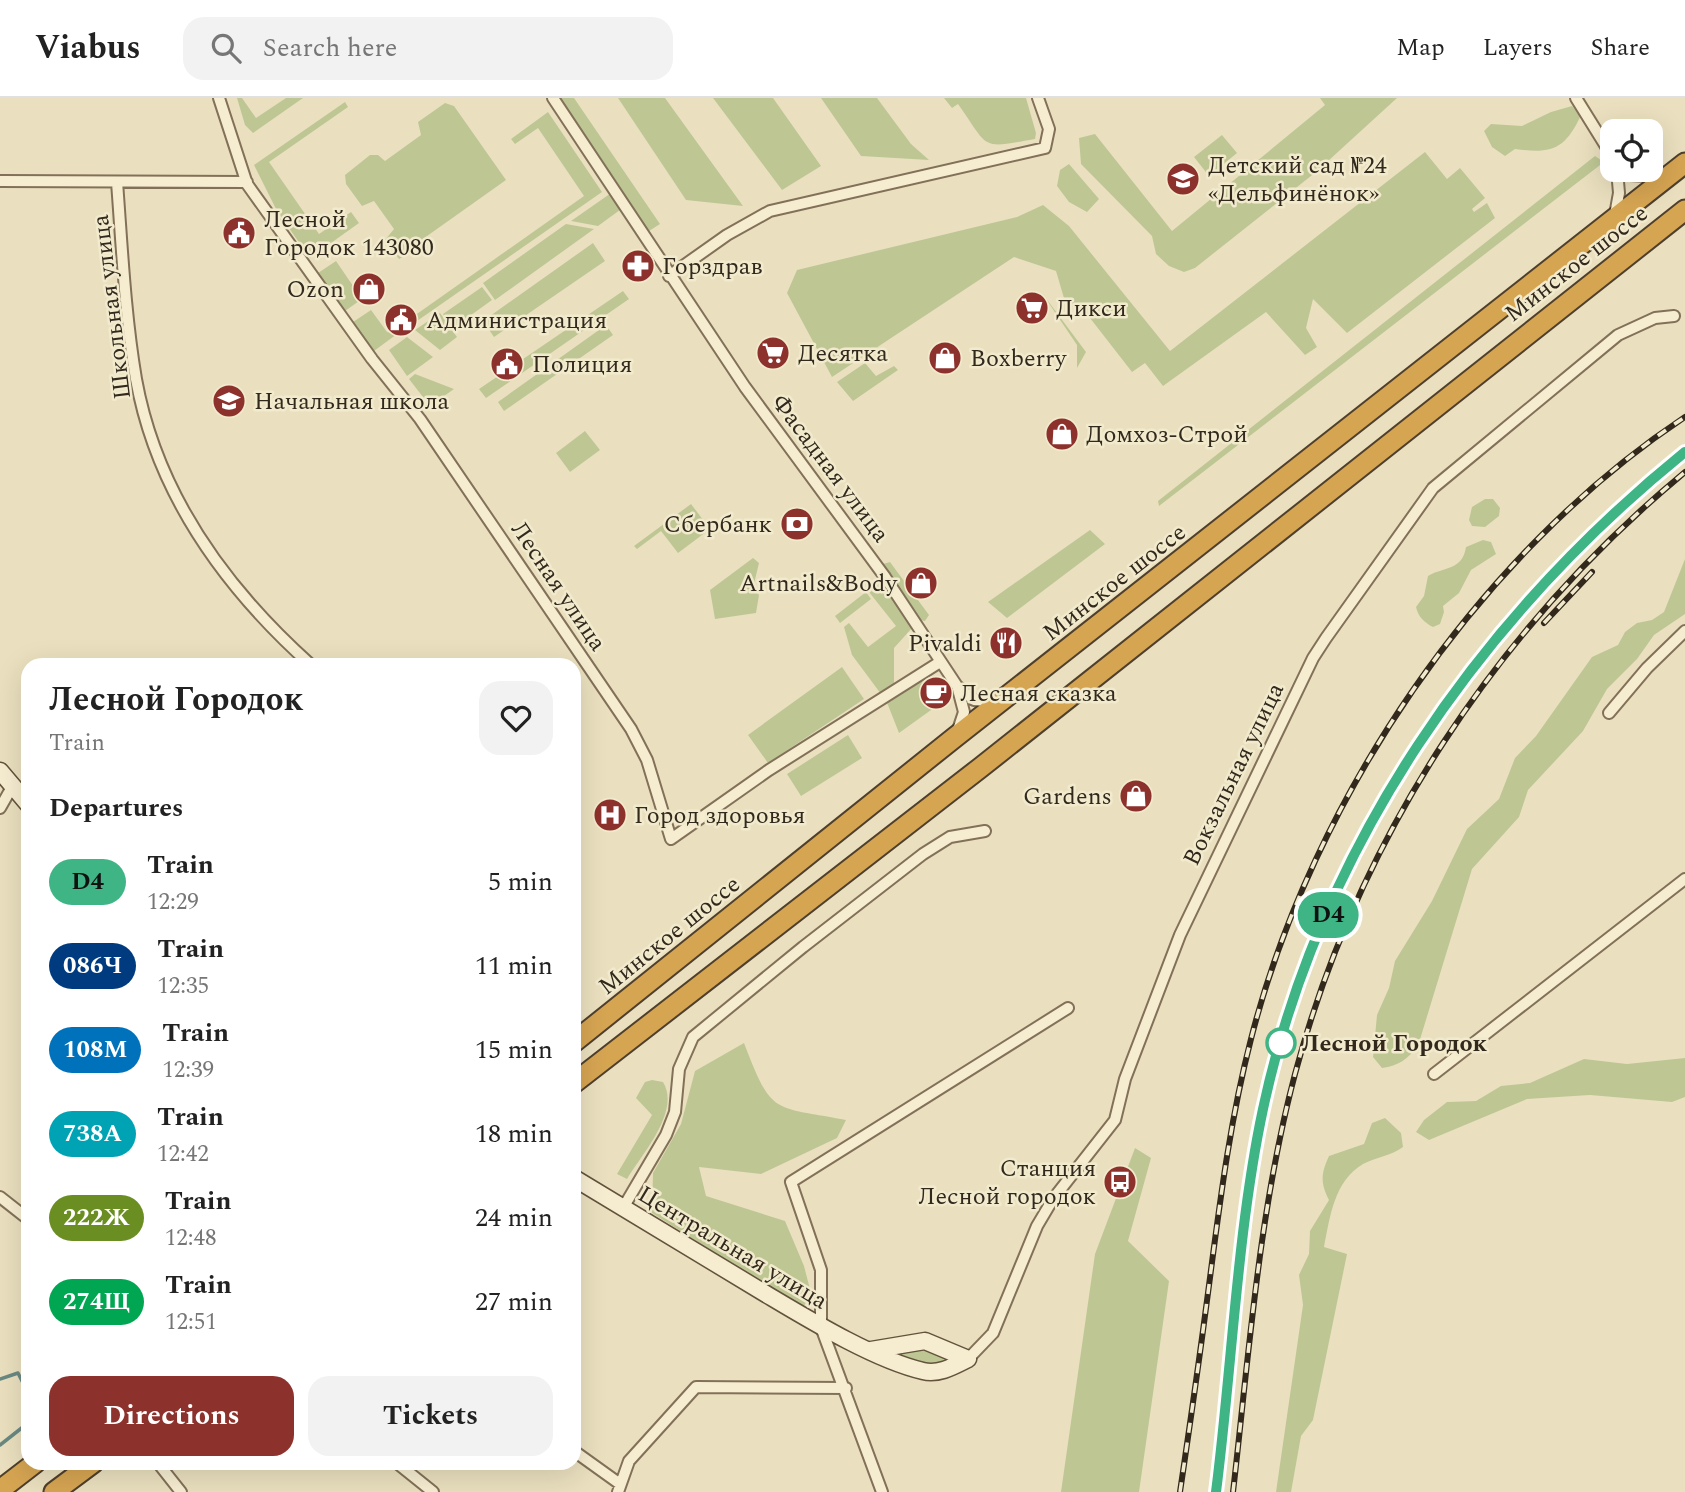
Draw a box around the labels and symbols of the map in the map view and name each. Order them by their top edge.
place label: Детский сад №24 «Дельфинёнок» [1208,148,1387,212]
school or university icon: Детский сад №24 «Дельфинёнок» [1164,160,1202,198]
street label: Минское шоссе [1497,196,1656,331]
place label: Лесной Городок 143080 [264,202,434,266]
street label: Школьная улица [83,212,141,401]
public building icon: Лесной Городок 143080 [220,214,258,252]
pharmacy icon: Горздрав [619,247,657,285]
place label: Горздрав [662,249,762,285]
shop icon: Ozon [350,270,388,308]
place label: Ozon [286,272,344,308]
supermarket icon: Дикси [1013,289,1051,327]
place label: Дикси [1056,291,1127,327]
public building icon: Администрация [382,301,420,339]
place label: Администрация [426,303,607,339]
supermarket icon: Десятка [754,334,792,372]
place label: Десятка [798,336,888,372]
shop icon: Boxberry [926,339,964,377]
place label: Boxberry [970,341,1068,377]
public building icon: Полиция [488,345,526,383]
place label: Полиция [532,347,632,383]
school or university icon: Начальная школа [210,382,248,420]
place label: Начальная школа [254,384,450,420]
street label: Фасадная улица [762,387,898,551]
shop icon: Домхоз-Строй [1043,415,1081,453]
place label: Домхоз-Строй [1086,417,1248,453]
bank icon: Сбербанк [778,505,816,543]
place label: Сбербанк [664,507,772,543]
street label: Лесная улица [501,514,615,659]
street label: Минское шоссе [1035,515,1194,650]
shop icon: Artnails&Body [902,564,940,602]
place label: Artnails&Body [739,566,898,602]
restaurant icon: Pivaldi [987,624,1025,662]
place label: Pivaldi [908,626,982,662]
cafe icon: Лесная сказка [917,674,955,712]
place label: Лесная сказка [960,676,1117,712]
street label: Вокзальная улица [1174,677,1294,872]
shop icon: Gardens [1117,777,1155,815]
place label: Gardens [1023,779,1112,815]
hospital icon: Город здоровья [591,796,629,834]
place label: Город здоровья [634,798,805,834]
street label: Минское шоссе [591,867,748,1004]
line badge: D4 [1296,892,1360,938]
place label: Лесной Городок [1302,1026,1488,1062]
marker: Лесной Городок [1266,1028,1296,1058]
place label: Станция Лесной городок [918,1151,1096,1215]
bus stop icon: Станция Лесной городок [1101,1163,1139,1201]
street label: Центральная улица [631,1177,835,1319]

